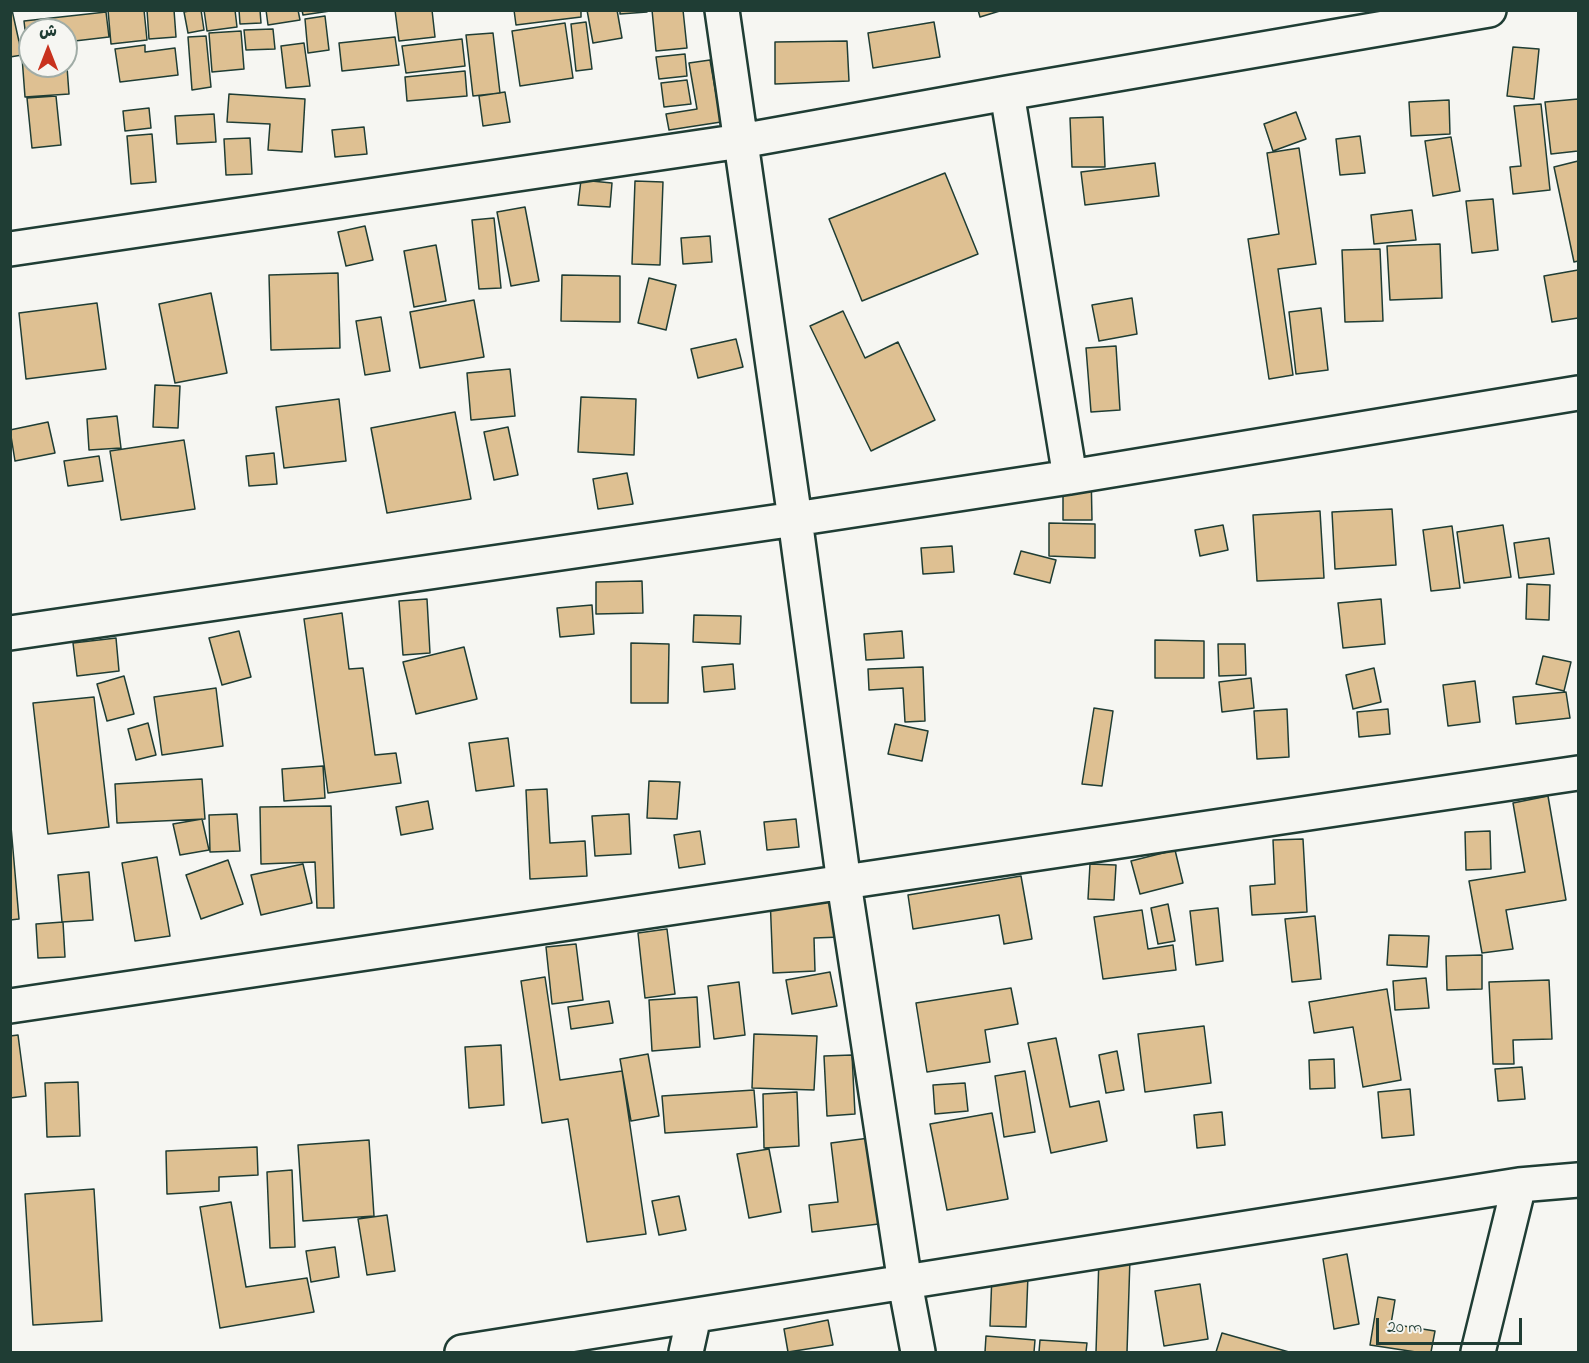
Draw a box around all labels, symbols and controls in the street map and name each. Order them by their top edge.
north arrow [18,18,78,78]
text: ش [39,20,57,44]
scale bar [1379,1306,1524,1344]
text: 20 m [1387,1315,1422,1341]

